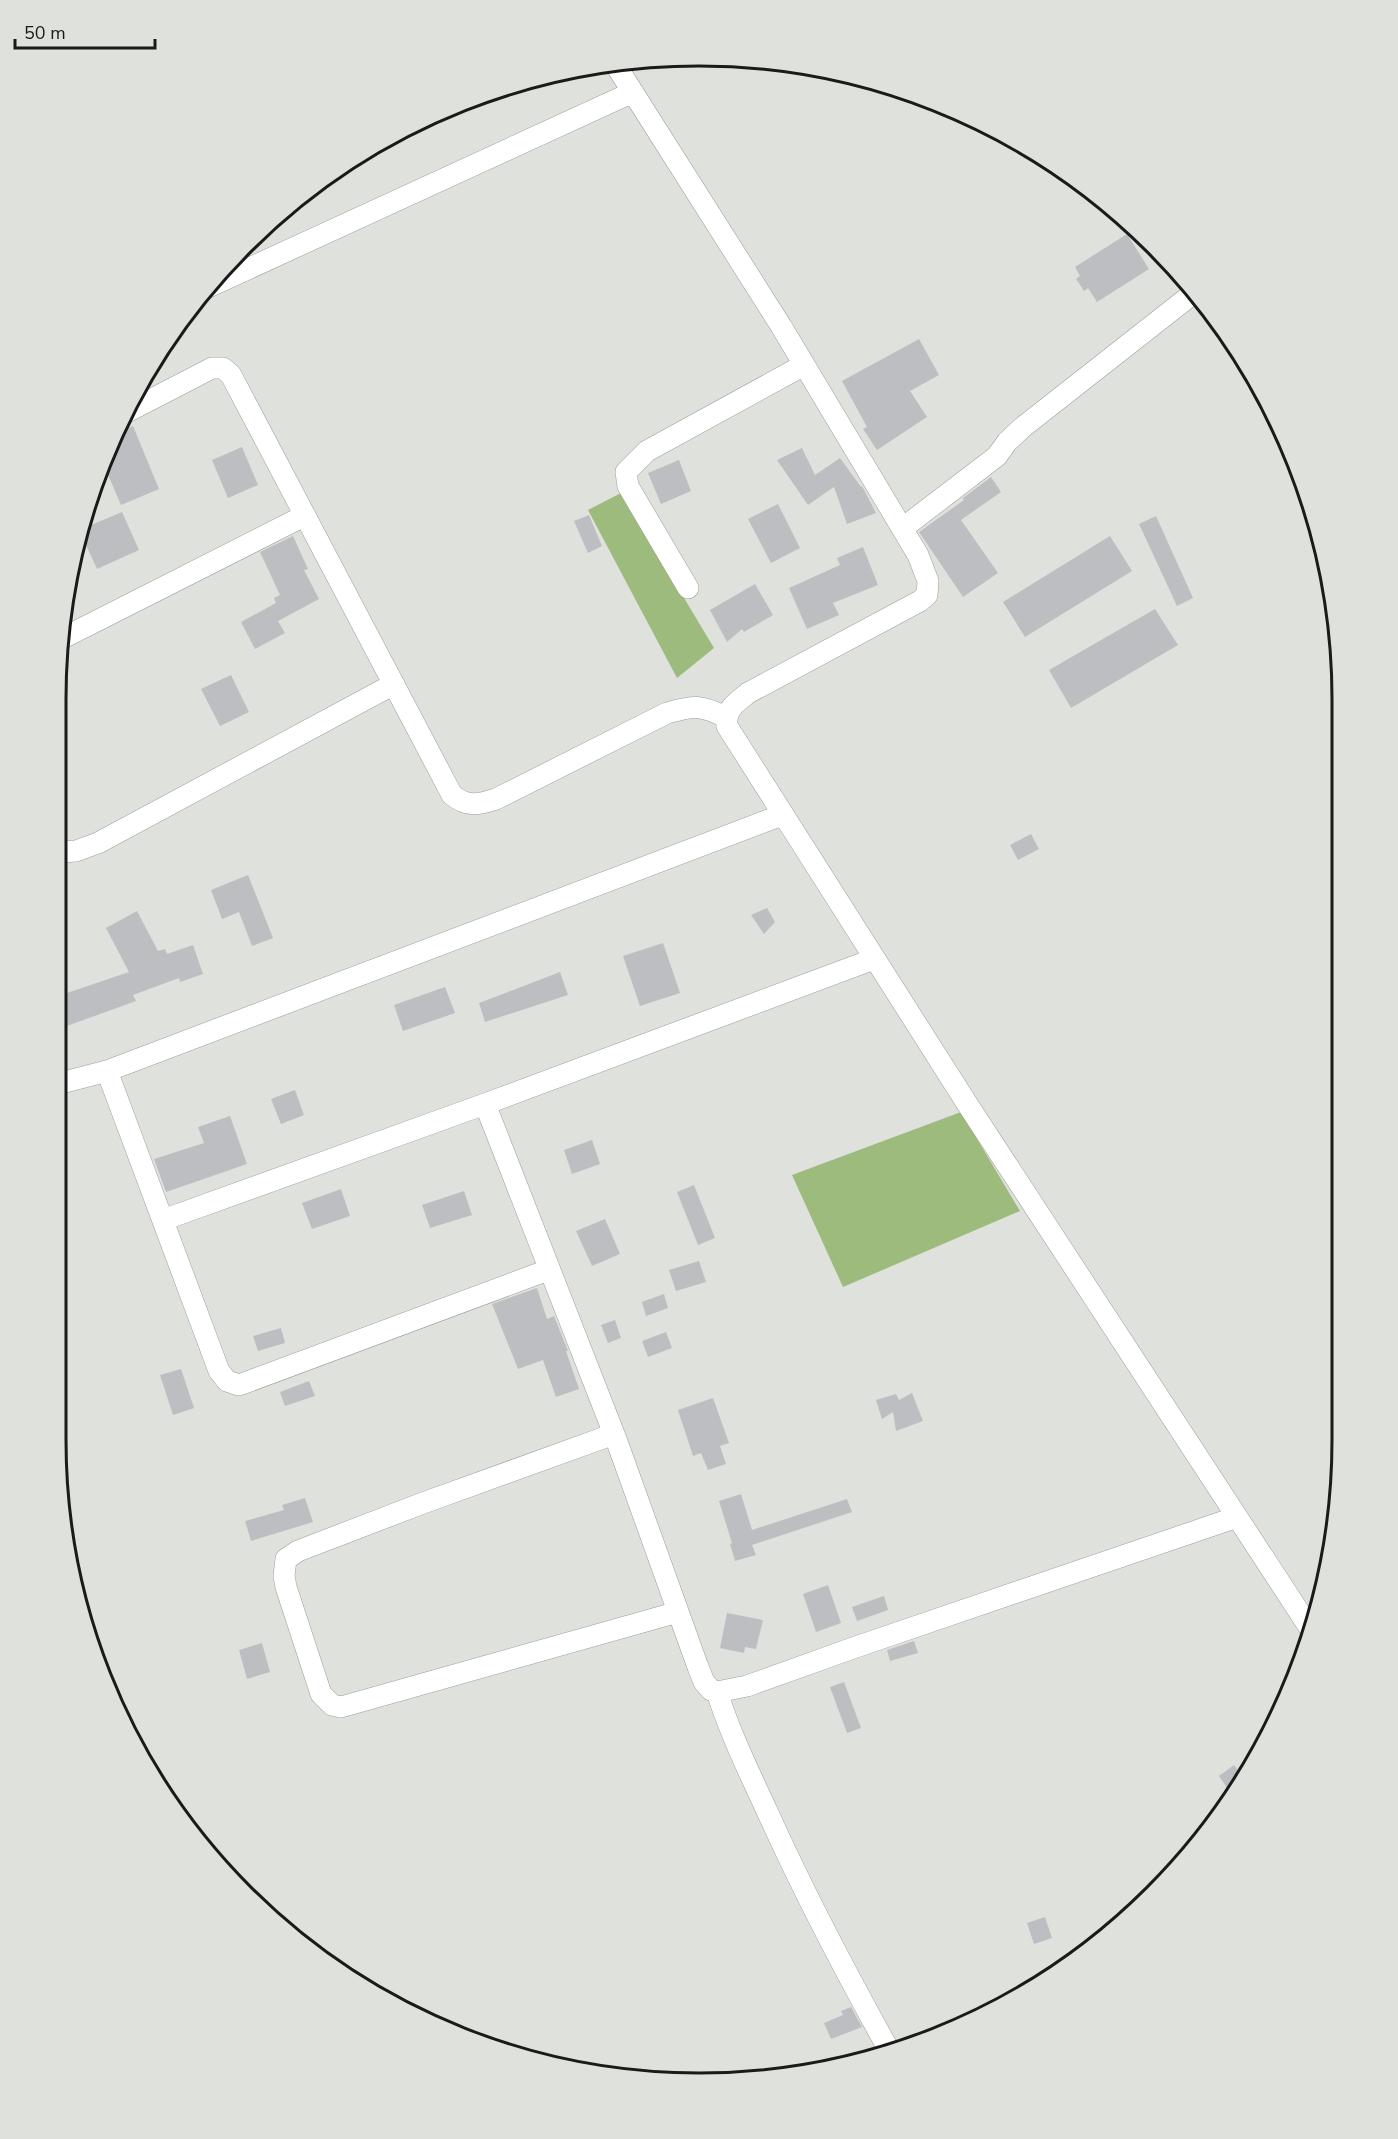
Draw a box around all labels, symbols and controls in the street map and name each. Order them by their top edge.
scale bar [15,12,154,50]
text: 50 m [24,21,66,45]

